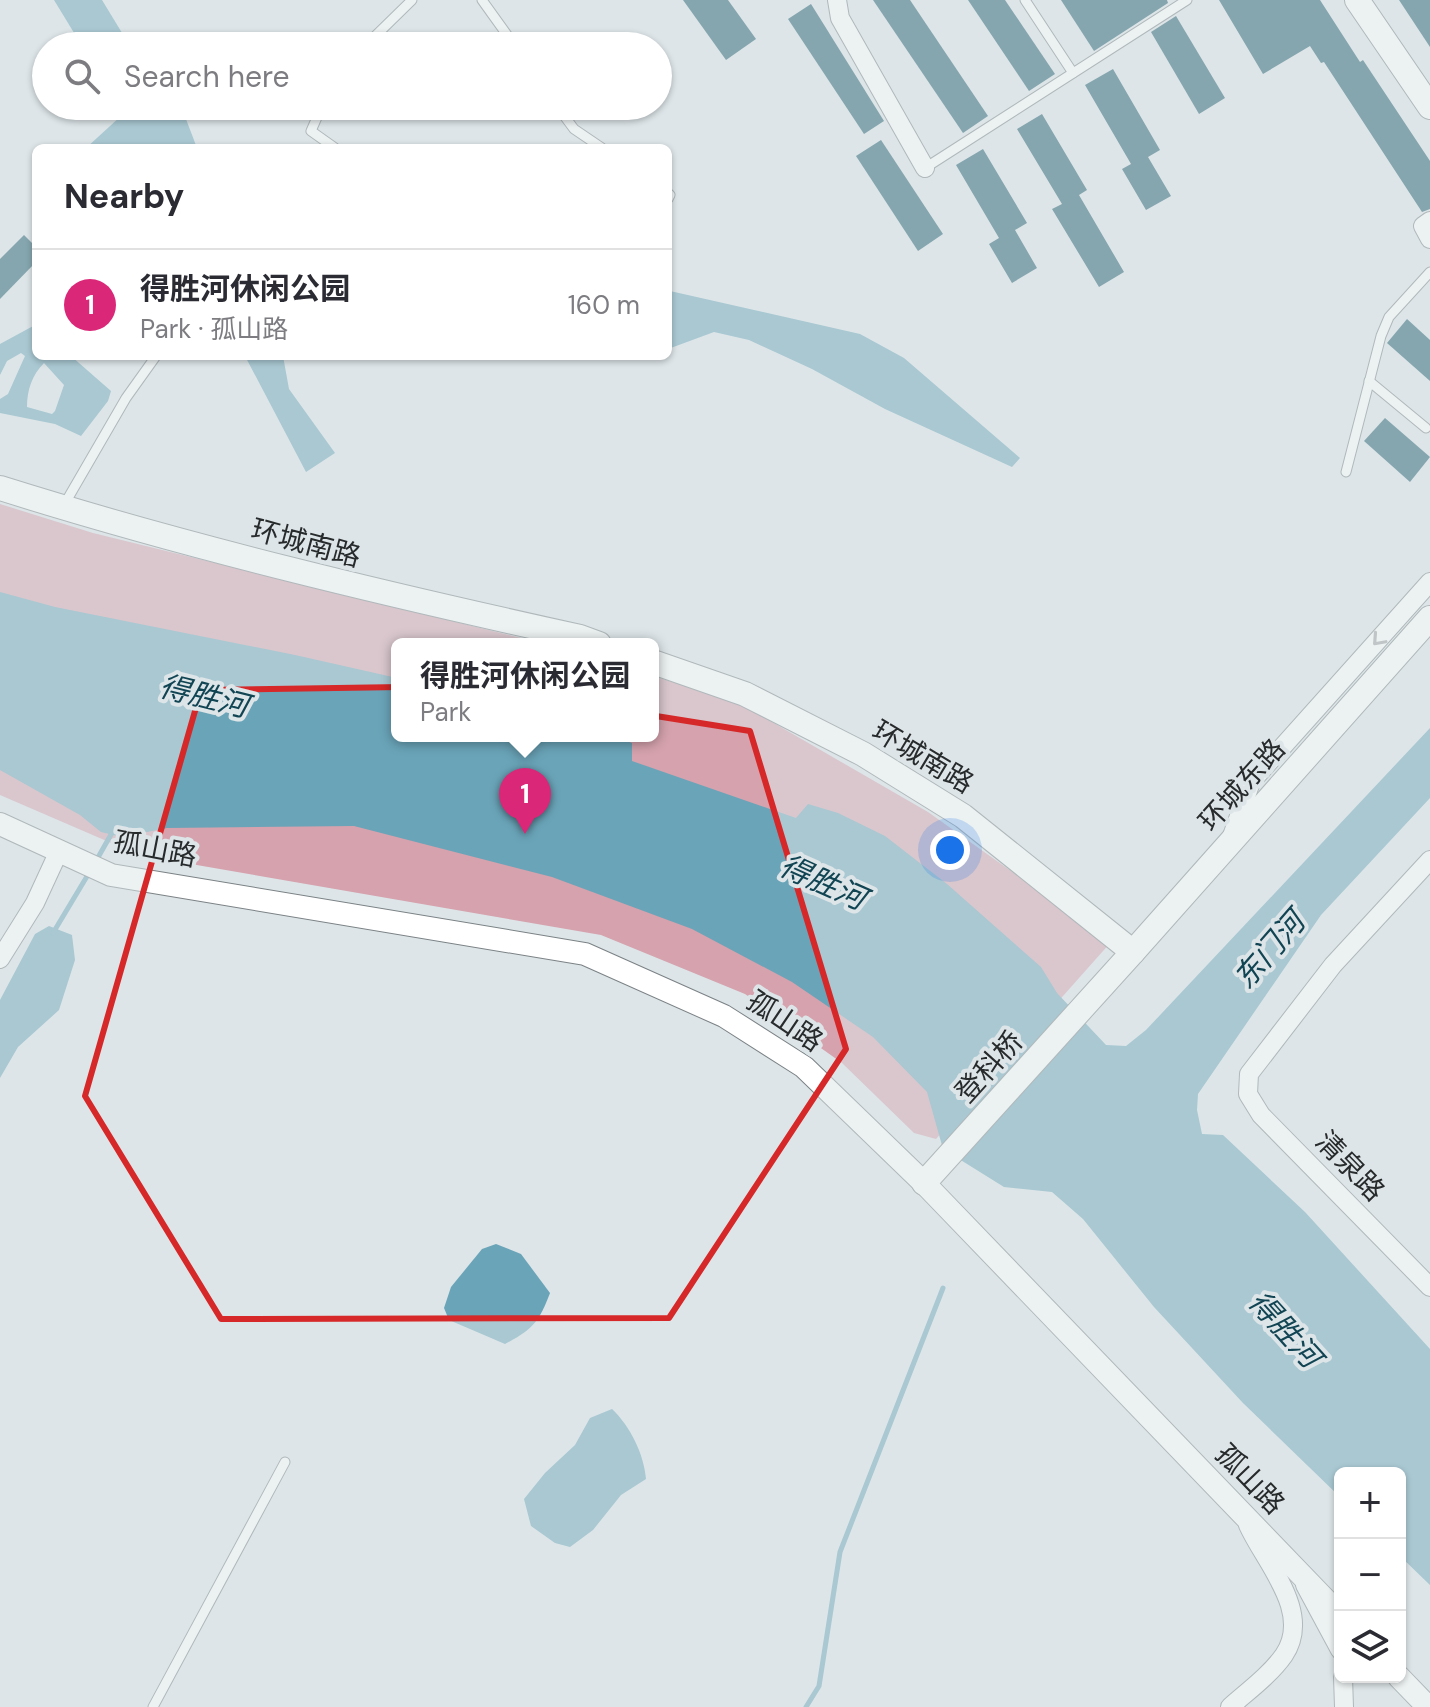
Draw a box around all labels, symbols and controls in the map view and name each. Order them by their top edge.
search box [32,32,672,120]
icon: search [60,54,104,98]
text: Search here [124,57,290,96]
text: Nearby [64,174,184,219]
text: 得胜河休闲公园 [140,269,350,308]
text: 1 [85,288,95,322]
text: 160 m [568,288,640,322]
text: Park · 孤山路 [140,312,288,346]
street label: 环城南路 [247,511,365,575]
one-way arrow [1373,631,1387,646]
popup [391,638,659,742]
text: 得胜河休闲公园 [420,656,630,695]
water label: 得胜河 [156,666,257,727]
text: Park [420,695,471,729]
street label: 环城南路 [865,712,981,802]
street label: 环城东路 [1191,731,1293,839]
pin: 1 [499,768,551,834]
street label: 孤山路 [110,823,200,875]
your location [930,830,970,870]
water label: 得胜河 [774,846,877,920]
water label: 东门河 [1225,899,1317,997]
street label: 孤山路 [740,982,830,1060]
street label: 登科桥 [947,1023,1031,1111]
street label: 清泉路 [1308,1123,1392,1209]
water label: 得胜河 [1240,1283,1333,1379]
street label: 孤山路 [1208,1436,1292,1522]
map controls [1334,1467,1406,1683]
button: + [1334,1467,1406,1539]
button: − [1334,1539,1406,1611]
button: layers [1334,1611,1406,1683]

